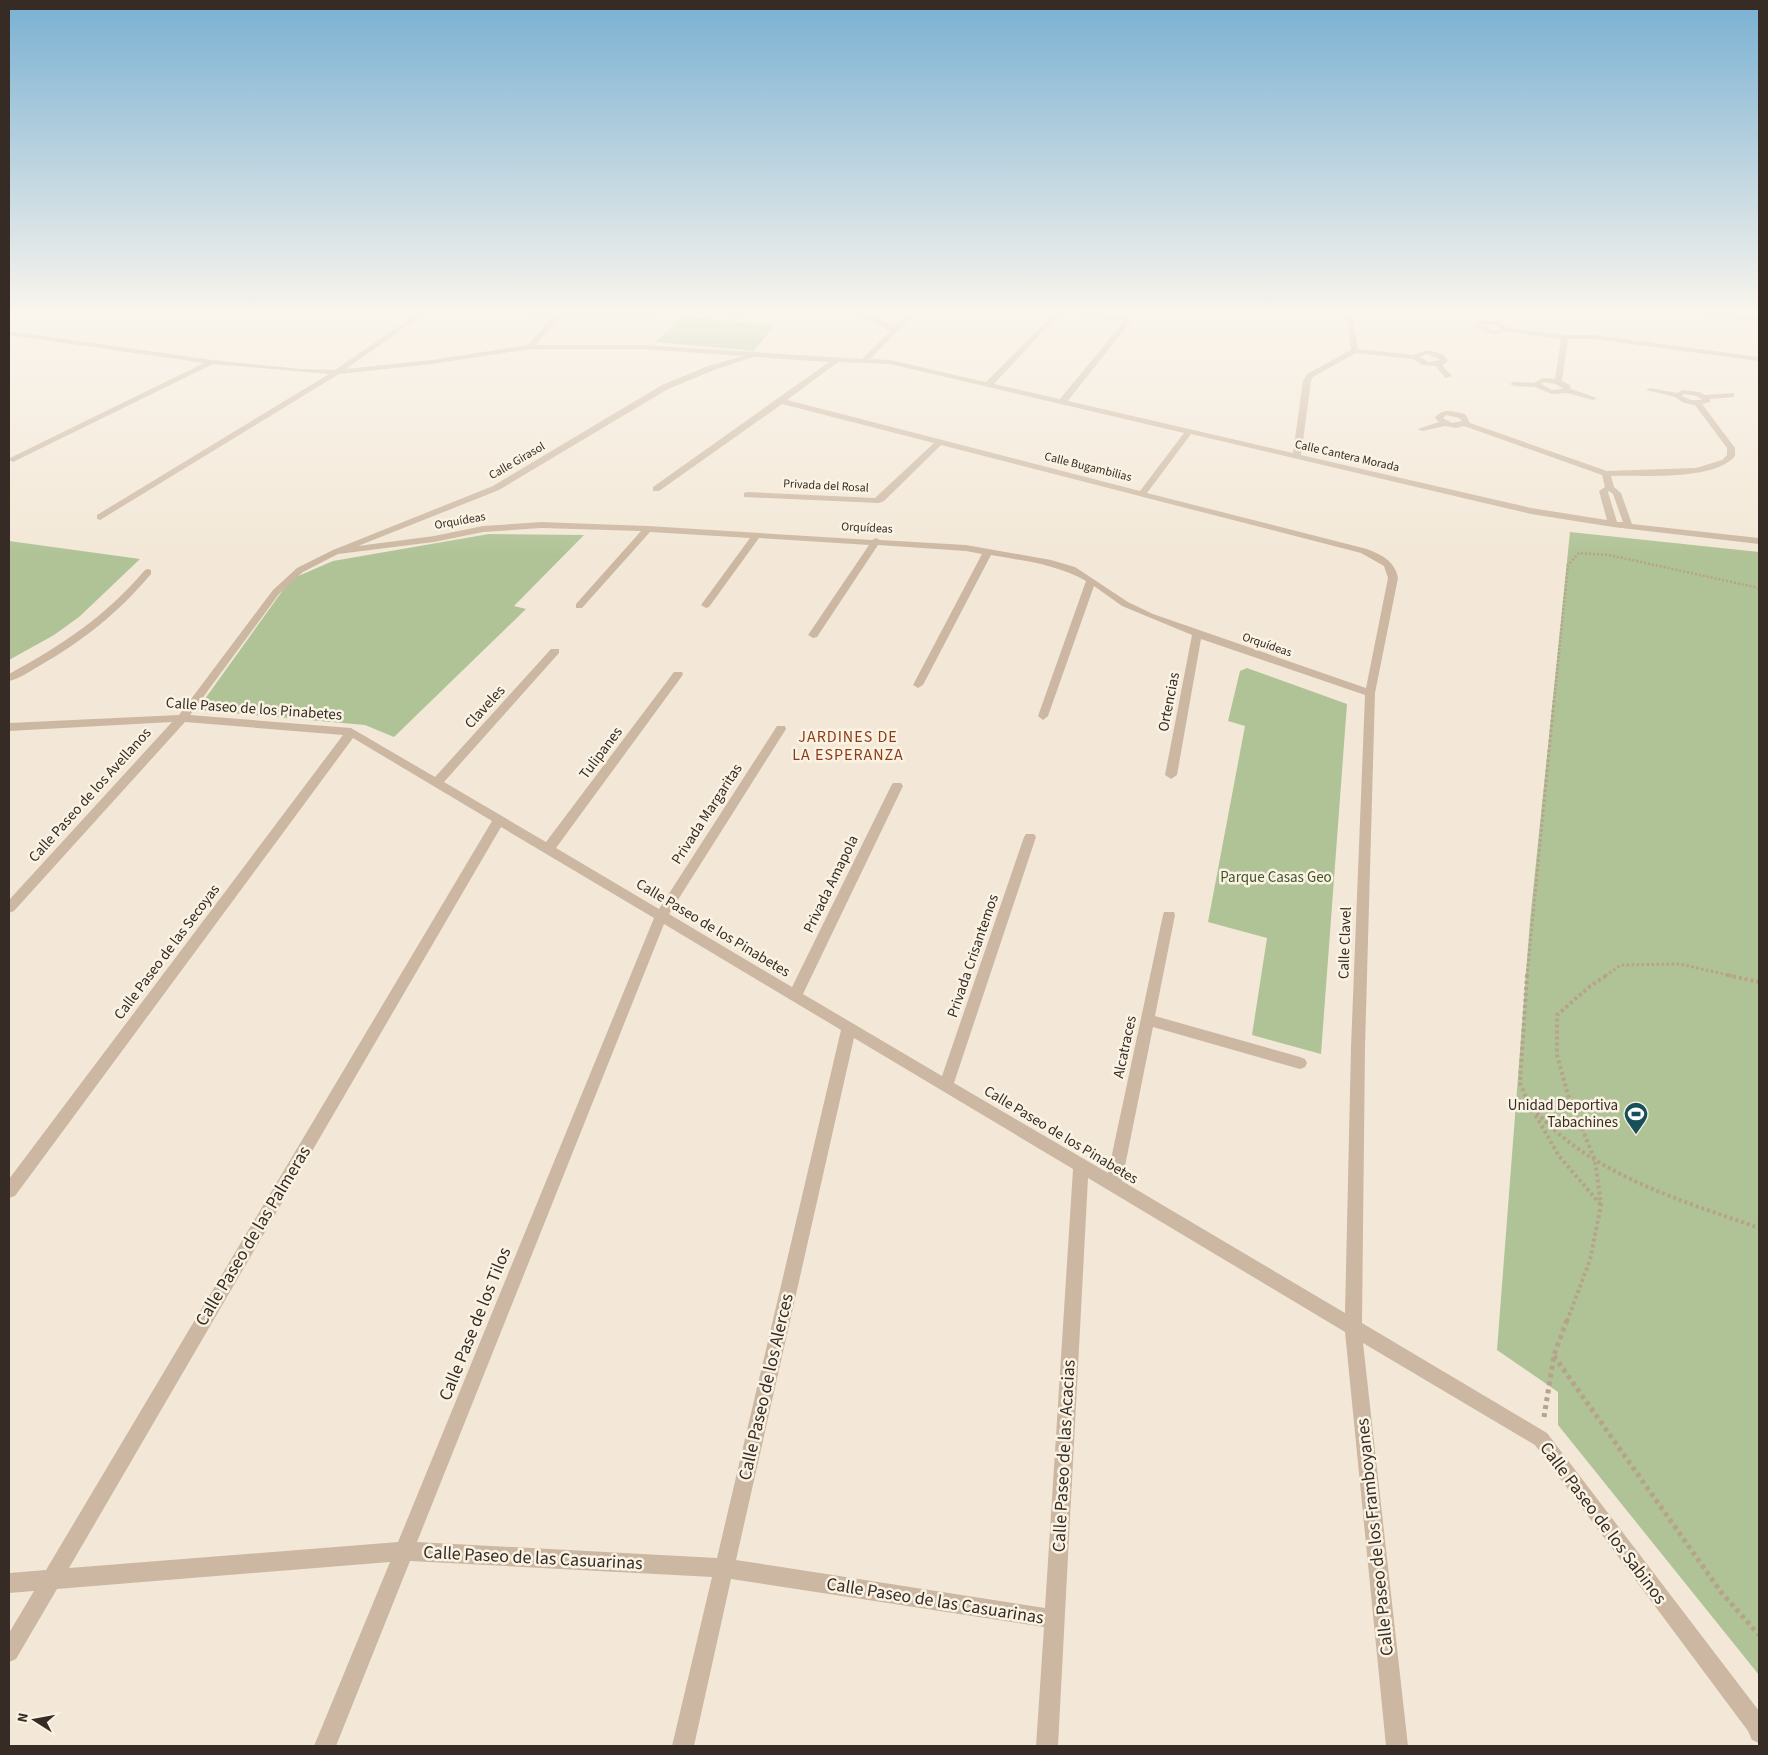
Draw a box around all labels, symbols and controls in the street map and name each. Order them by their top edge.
street label: Calle Cantera Morada [1293,436,1401,476]
street label: Calle Girasol [486,438,548,484]
street label: Calle Bugambilias [1043,448,1133,486]
street label: Privada del Rosal [783,475,869,497]
street label: Orquídeas [433,508,487,534]
street label: Orquídeas [841,518,893,538]
street label: Orquídeas [1240,629,1294,661]
street label: Ortencias [1153,671,1185,733]
street label: Claveles [460,681,510,733]
street label: Calle Paseo de los Pinabetes [165,692,343,726]
street label: Tulipanes [574,722,628,784]
street label: Calle Paseo de los Avellanos [24,723,156,867]
district label: JARDINES DE LA ESPERANZA [792,726,904,766]
street label: Privada Margaritas [666,759,748,869]
street label: Privada Amapola [798,832,864,936]
park label: Parque Casas Geo [1220,867,1332,888]
street label: Calle Paseo de los Pinabetes [632,874,794,982]
street label: Calle Paseo de las Secoyas [109,880,225,1024]
street label: Privada Crisantemos [942,892,1004,1020]
street label: Calle Clavel [1333,906,1357,980]
street label: Alcatraces [1108,1014,1142,1080]
street label: Calle Paseo de los Pinabetes [980,1081,1142,1189]
place label: Unidad Deportiva Tabachines [1508,1095,1618,1133]
sports icon: Unidad Deportiva Tabachines [1623,1101,1649,1135]
street label: Calle Paseo de las Palmeras [189,1141,317,1331]
street label: Calle Pase de los Tilos [433,1244,517,1404]
street label: Calle Paseo de los Alerces [732,1291,800,1483]
street label: Calle Paseo de las Acacias [1046,1359,1082,1553]
street label: Calle Paseo de los Framboyanes [1350,1417,1400,1657]
street label: Calle Paseo de los Sabinos [1534,1437,1672,1609]
street label: Calle Paseo de las Casuarinas [423,1540,643,1576]
street label: Calle Paseo de las Casuarinas [825,1571,1045,1631]
north arrow [10,1695,60,1745]
text: N [13,1711,34,1724]

